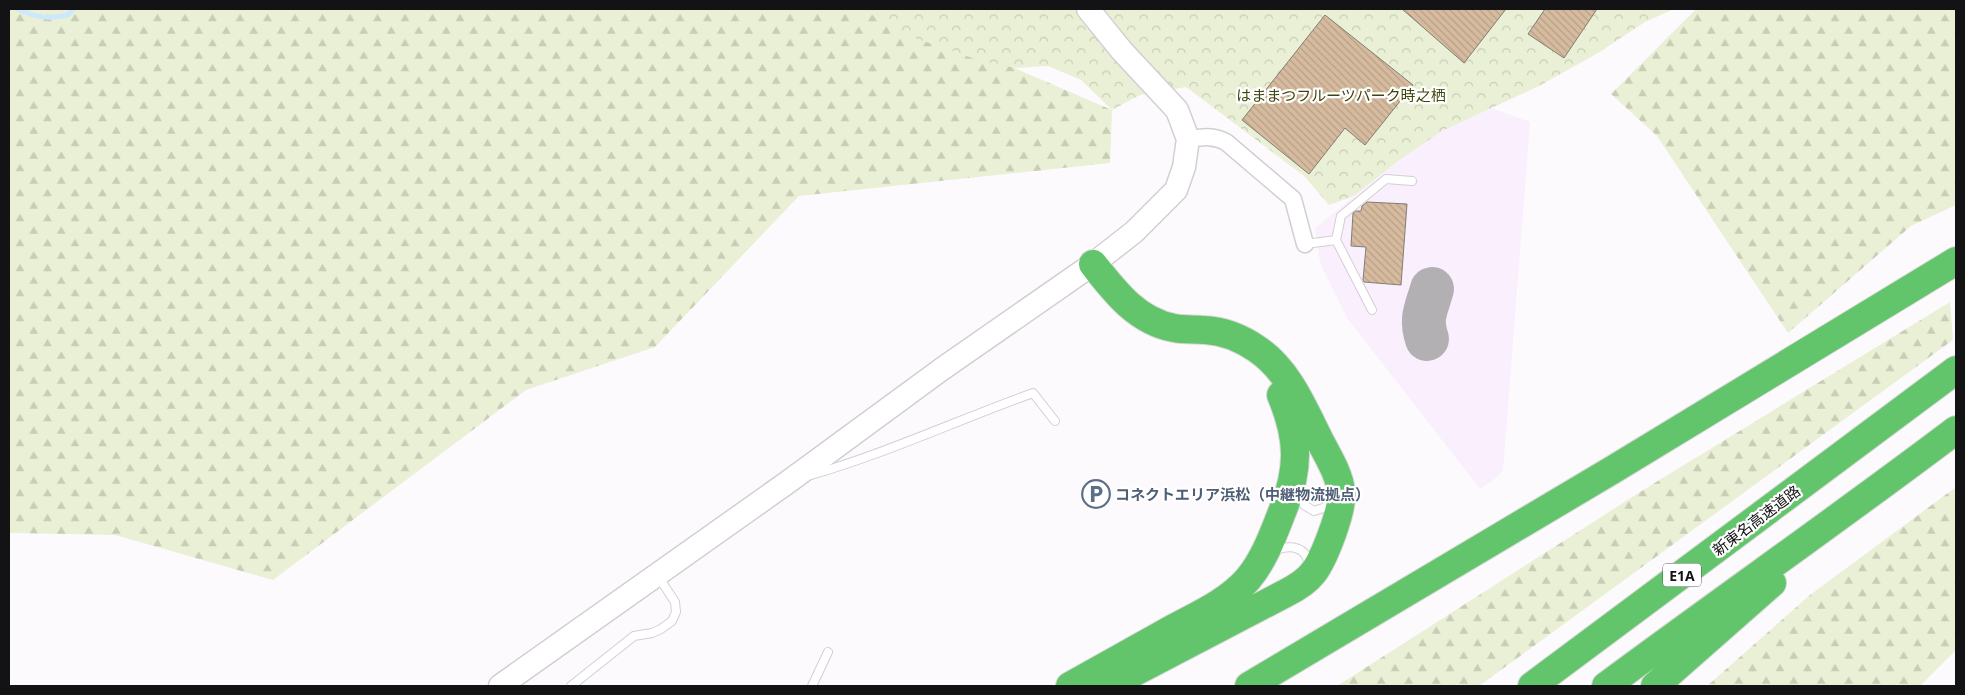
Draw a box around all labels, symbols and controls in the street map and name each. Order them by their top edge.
park label: はままつフルーツパーク時之栖 [1236,85,1446,105]
parking icon: コネクトエリア浜松（中継物流拠点） [1081,479,1111,509]
street label: 新東名高速道路 [1708,480,1804,560]
place label: コネクトエリア浜松（中継物流拠点） [1115,484,1370,504]
road number: E1A [1663,564,1701,586]

